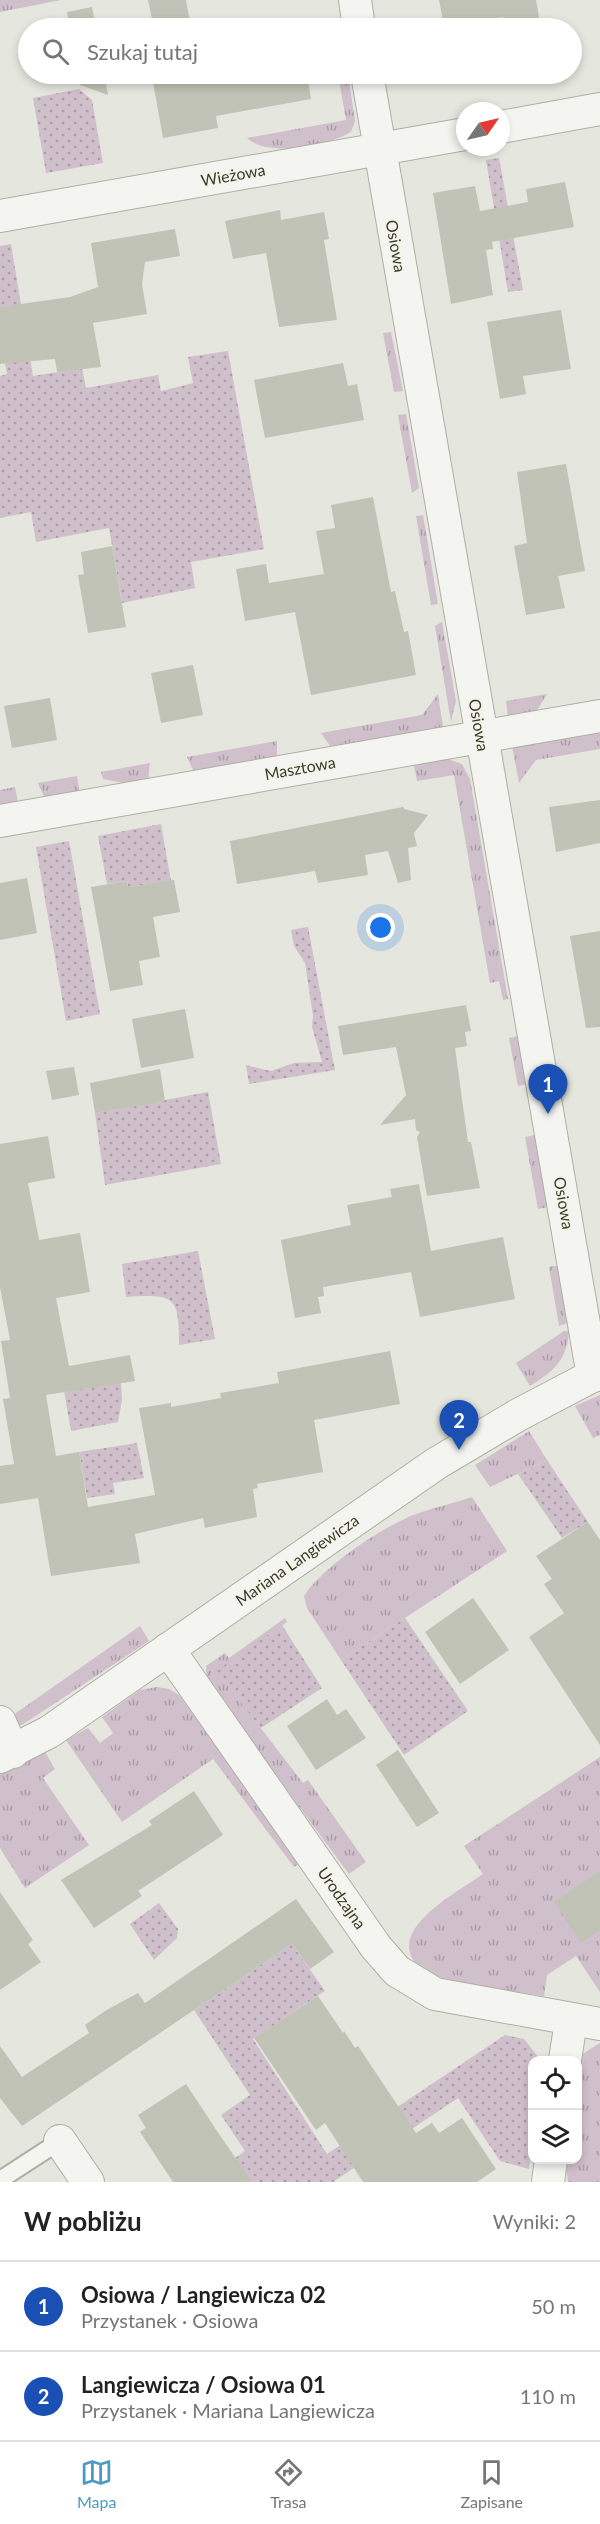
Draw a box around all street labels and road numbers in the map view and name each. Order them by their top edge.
street label: Wieżowa [199,159,267,190]
street label: Osiowa [383,218,410,274]
street label: Osiowa [466,697,493,753]
street label: Masztowa [263,752,337,783]
street label: Osiowa [551,1175,578,1231]
street label: Mariana Langiewicza [231,1510,362,1609]
street label: Urodzajna [314,1863,371,1932]

